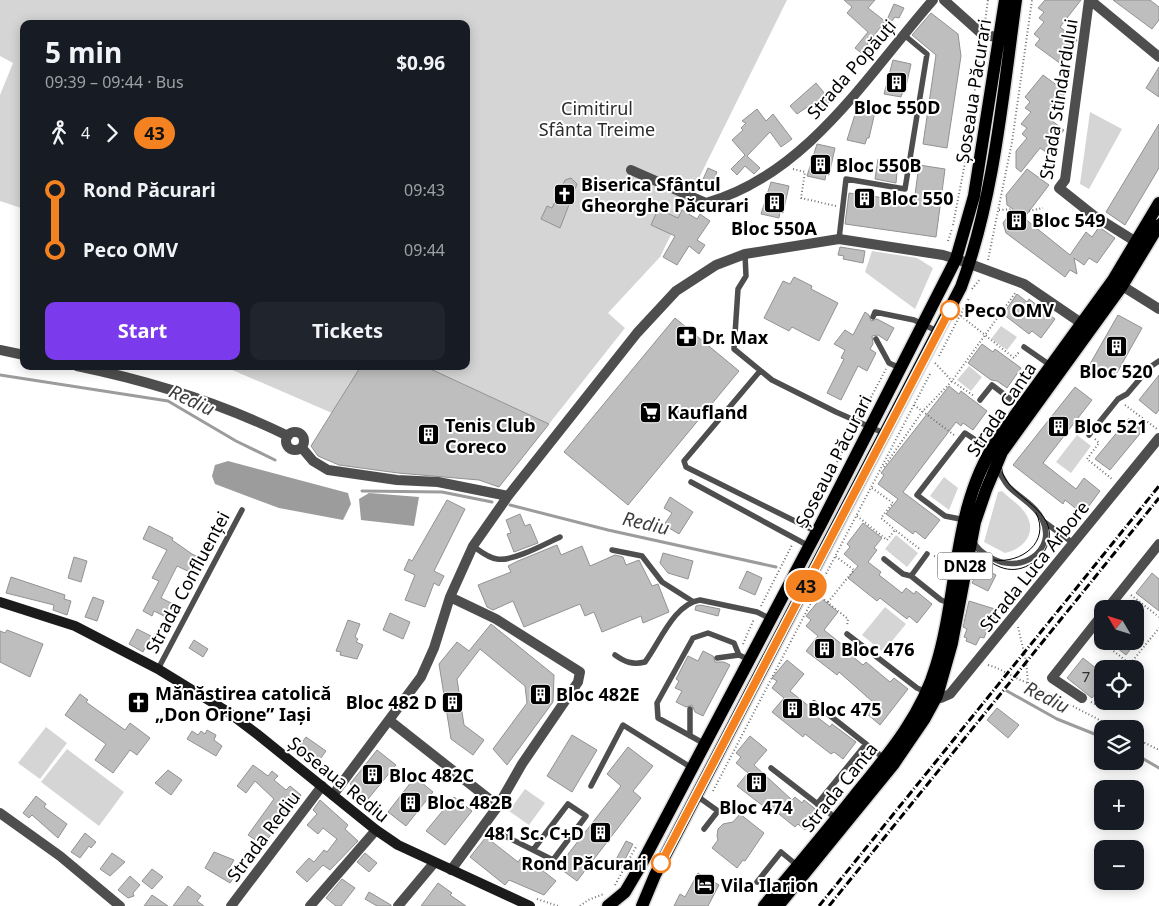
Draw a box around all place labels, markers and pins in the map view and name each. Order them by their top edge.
building icon: Bloc 550D [885,70,909,94]
place label: Bloc 550D [854,95,940,119]
building icon: Bloc 550B [808,153,832,177]
place label: Bloc 550B [836,153,921,177]
place label: Biserica Sfântul Gheorghe Păcurari [581,172,749,217]
church icon: Biserica Sfântul Gheorghe Păcurari [553,182,577,206]
building icon: Bloc 550 [852,186,876,210]
place label: Bloc 550 [880,186,953,210]
building icon: Bloc 550A [762,191,786,215]
building icon: Bloc 549 [1004,208,1028,232]
place label: Bloc 549 [1032,208,1105,232]
place label: Bloc 550A [731,216,817,240]
place label: Peco OMV [964,298,1054,322]
marker: Peco OMV [940,300,960,320]
pharmacy icon: Dr. Max [674,325,698,349]
place label: Dr. Max [702,325,769,349]
building icon: Bloc 520 [1104,334,1128,358]
place label: Bloc 520 [1079,359,1153,383]
supermarket icon: Kaufland [639,400,663,424]
place label: Kaufland [667,400,748,424]
place label: Tenis Club Coreco [445,413,536,458]
building icon: Bloc 521 [1046,414,1070,438]
place label: Bloc 521 [1074,414,1147,438]
building icon: Tenis Club Coreco [417,423,441,447]
building icon: Bloc 476 [813,637,837,661]
place label: Bloc 476 [841,637,914,661]
place label: Mănăstirea catolică „Don Orione” Iași [155,681,331,726]
building icon: Bloc 482E [528,682,552,706]
place label: Bloc 482E [556,682,640,706]
place label: Bloc 482 D [346,690,437,714]
building icon: Bloc 482 D [441,690,465,714]
church icon: Mănăstirea catolică „Don Orione” Iași [127,691,151,715]
building icon: Bloc 475 [780,697,804,721]
place label: Bloc 475 [808,697,881,721]
building icon: Bloc 482C [361,763,385,787]
place label: Bloc 482C [389,763,474,787]
building icon: Bloc 474 [744,770,768,794]
building icon: Bloc 482B [399,790,423,814]
place label: Bloc 482B [427,790,512,814]
place label: Bloc 474 [719,795,793,819]
place label: 481 Sc. C+D [484,821,584,845]
building icon: 481 Sc. C+D [588,821,612,845]
place label: Rond Păcurari [521,851,647,875]
marker: Rond Păcurari [651,853,671,873]
hotel icon: Vila Ilarion [693,873,717,897]
place label: Vila Ilarion [721,873,818,897]

